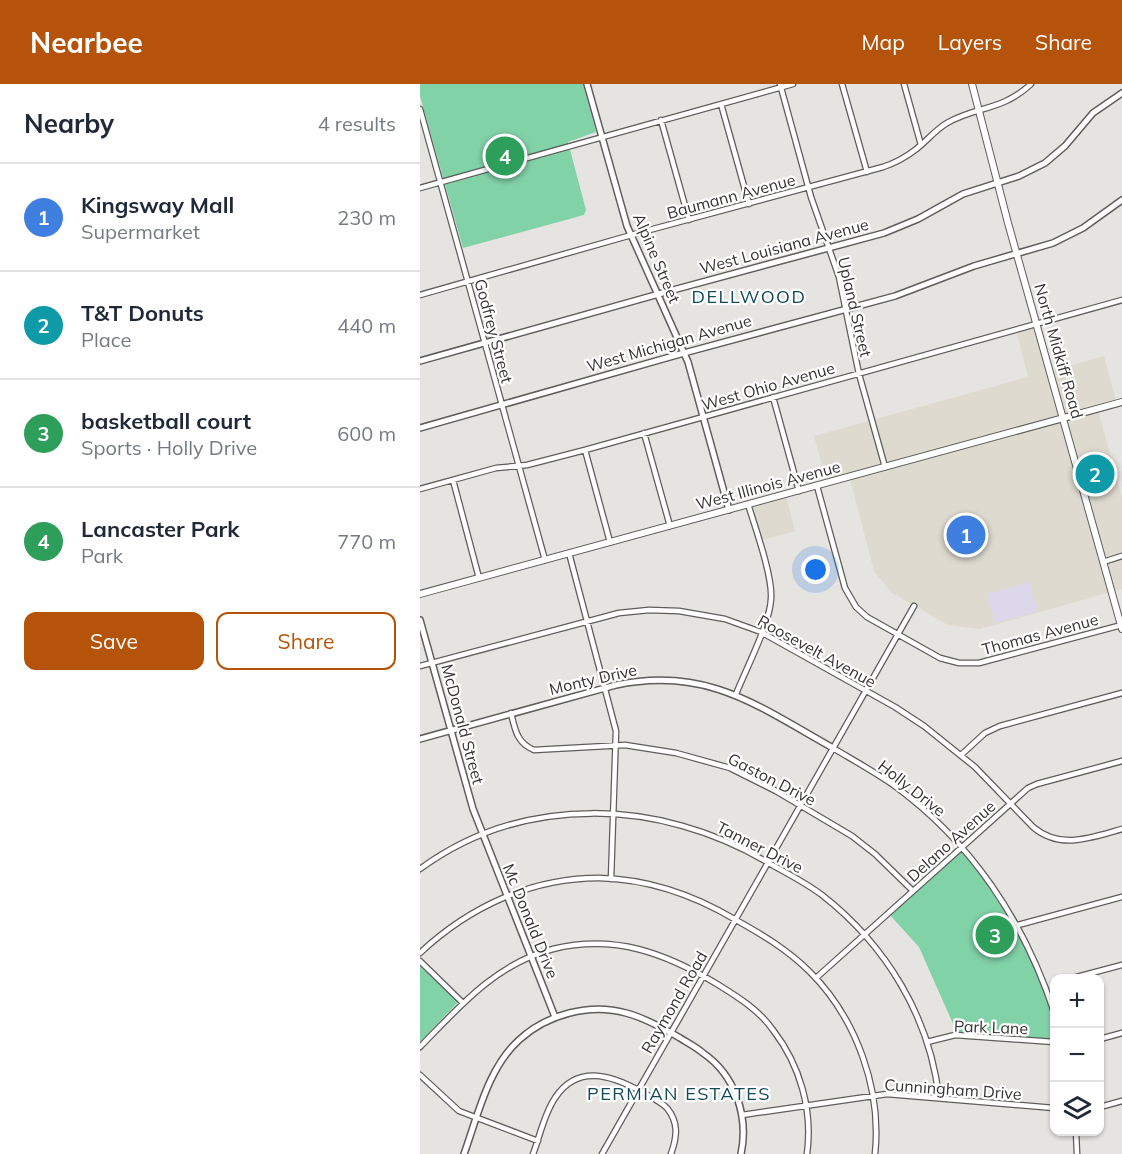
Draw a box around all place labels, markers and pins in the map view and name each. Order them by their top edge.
pin: 4 [486,134,524,178]
pin: 2 [1076,452,1114,496]
pin: 1 [946,512,986,558]
pin: 3 [976,912,1014,958]

